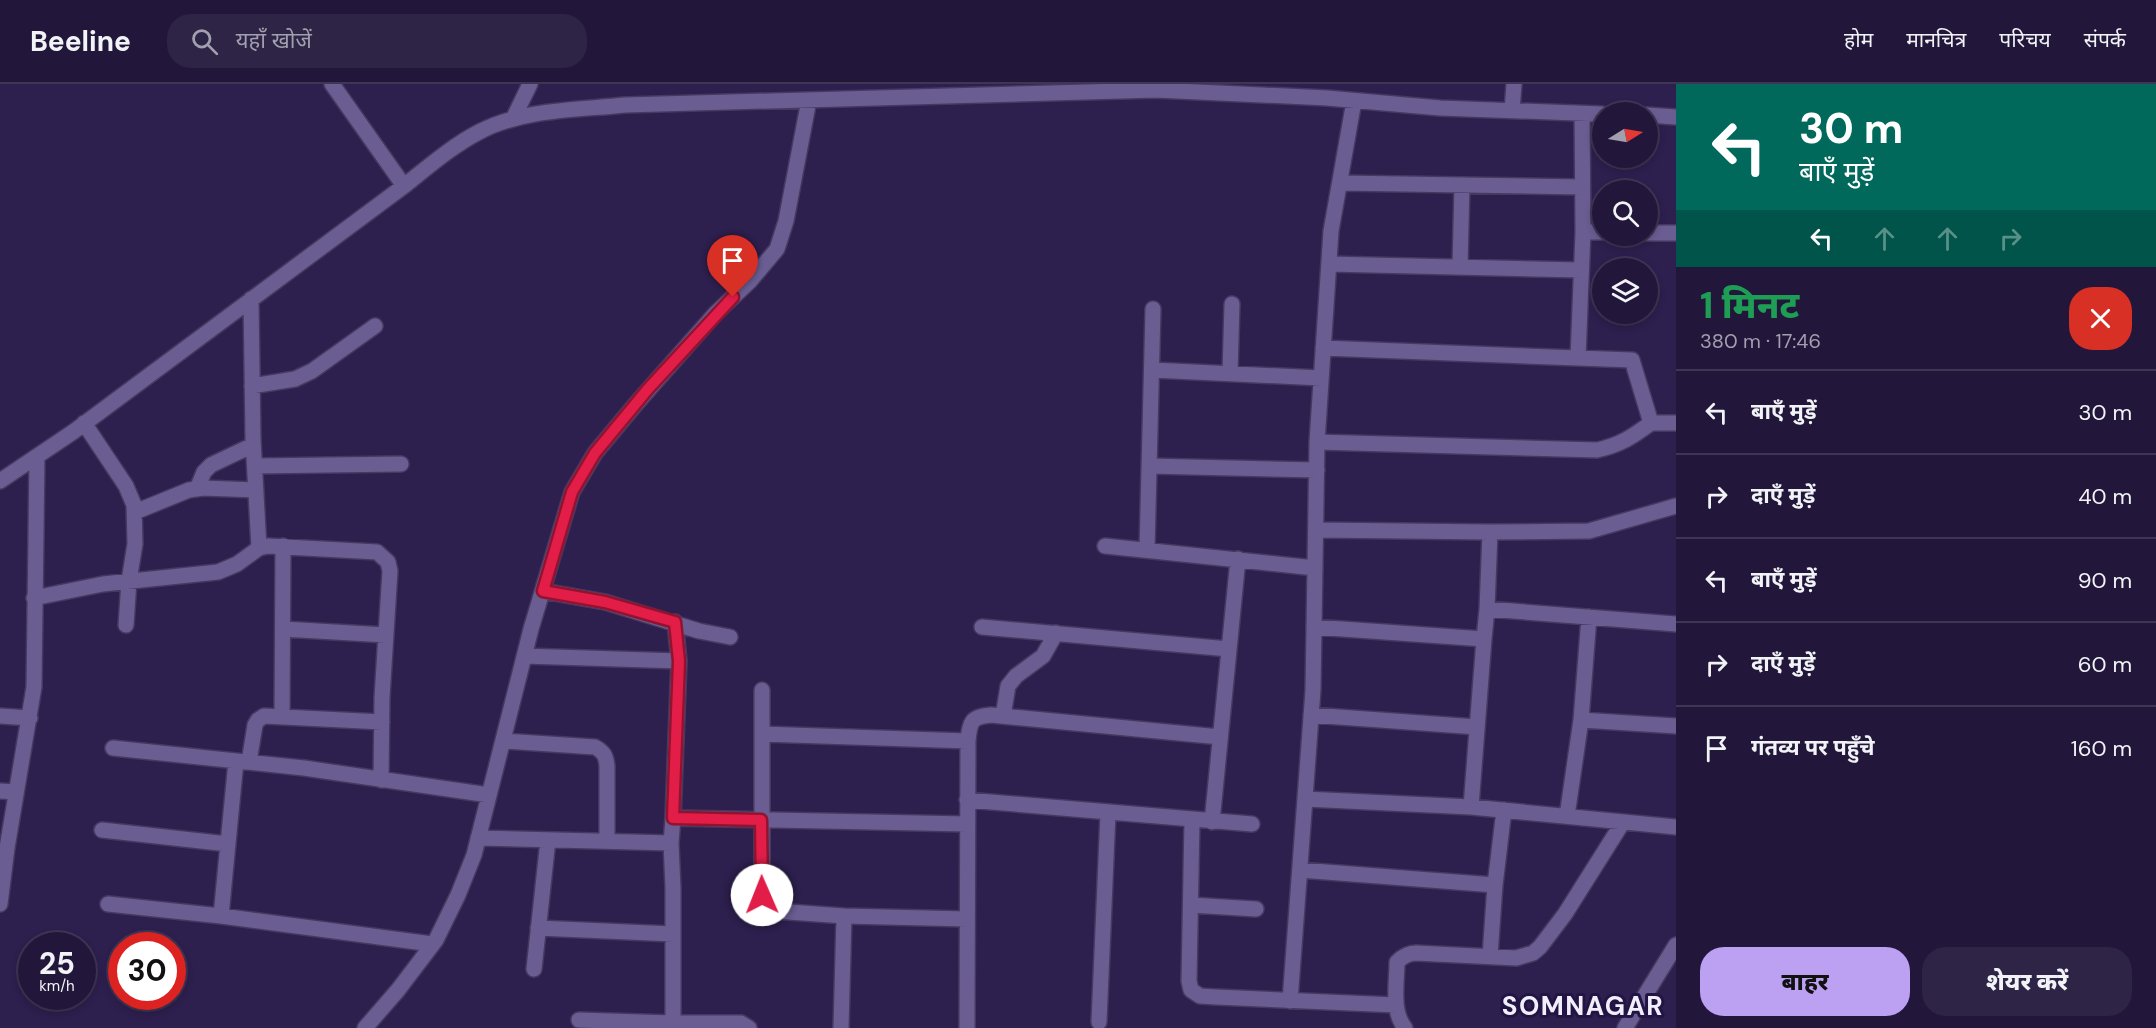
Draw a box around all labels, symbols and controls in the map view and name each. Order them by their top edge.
search box [167,14,587,68]
text: Beeline [30,23,131,60]
icon: search [188,25,221,58]
text: यहाँ खोजें [236,26,312,55]
text: होम [1844,26,1873,54]
text: मानचित्र [1906,26,1966,54]
text: परिचय [1999,26,2051,54]
text: संपर्क [2084,26,2126,54]
text: 30 m [1799,101,1903,156]
north arrow [1592,102,1658,168]
map controls [1592,102,1658,324]
icon: left [1700,108,1778,186]
text: बाएँ मुड़ें [1799,154,1874,189]
button: search [1592,180,1658,246]
icon: left [1805,222,1838,255]
icon: ahead [1868,222,1901,255]
icon: ahead [1931,222,1964,255]
icon: right [1994,222,2027,255]
pin [707,235,758,297]
icon: arrive [716,244,749,277]
button: layers [1592,258,1658,324]
text: 1 मिनट [1700,282,1799,329]
button: close [2069,287,2132,350]
text: 380 m · 17:46 [1700,328,1821,354]
icon: left [1700,396,1733,429]
text: बाएँ मुड़ें [1751,397,1817,426]
text: 30 m [2078,398,2132,427]
icon: right [1700,480,1733,513]
text: दाएँ मुड़ें [1751,481,1815,510]
text: 40 m [2078,482,2132,511]
icon: left [1700,564,1733,597]
text: बाएँ मुड़ें [1751,565,1817,594]
text: 90 m [2078,566,2132,595]
icon: right [1700,648,1733,681]
text: दाएँ मुड़ें [1751,649,1815,678]
text: 60 m [2078,650,2132,679]
icon: arrive [1700,732,1733,765]
text: गंतव्य पर पहुँचे [1751,733,1874,762]
text: 160 m [2071,734,2132,763]
position arrow [730,863,794,927]
speed limit sign: 30 [108,932,186,1010]
text: 25 [39,944,75,983]
button: बाहर [1700,947,1910,1016]
button: शेयर करें [1922,947,2132,1016]
text: km/h [39,976,75,996]
district label: SOMNAGAR [1502,989,1664,1023]

